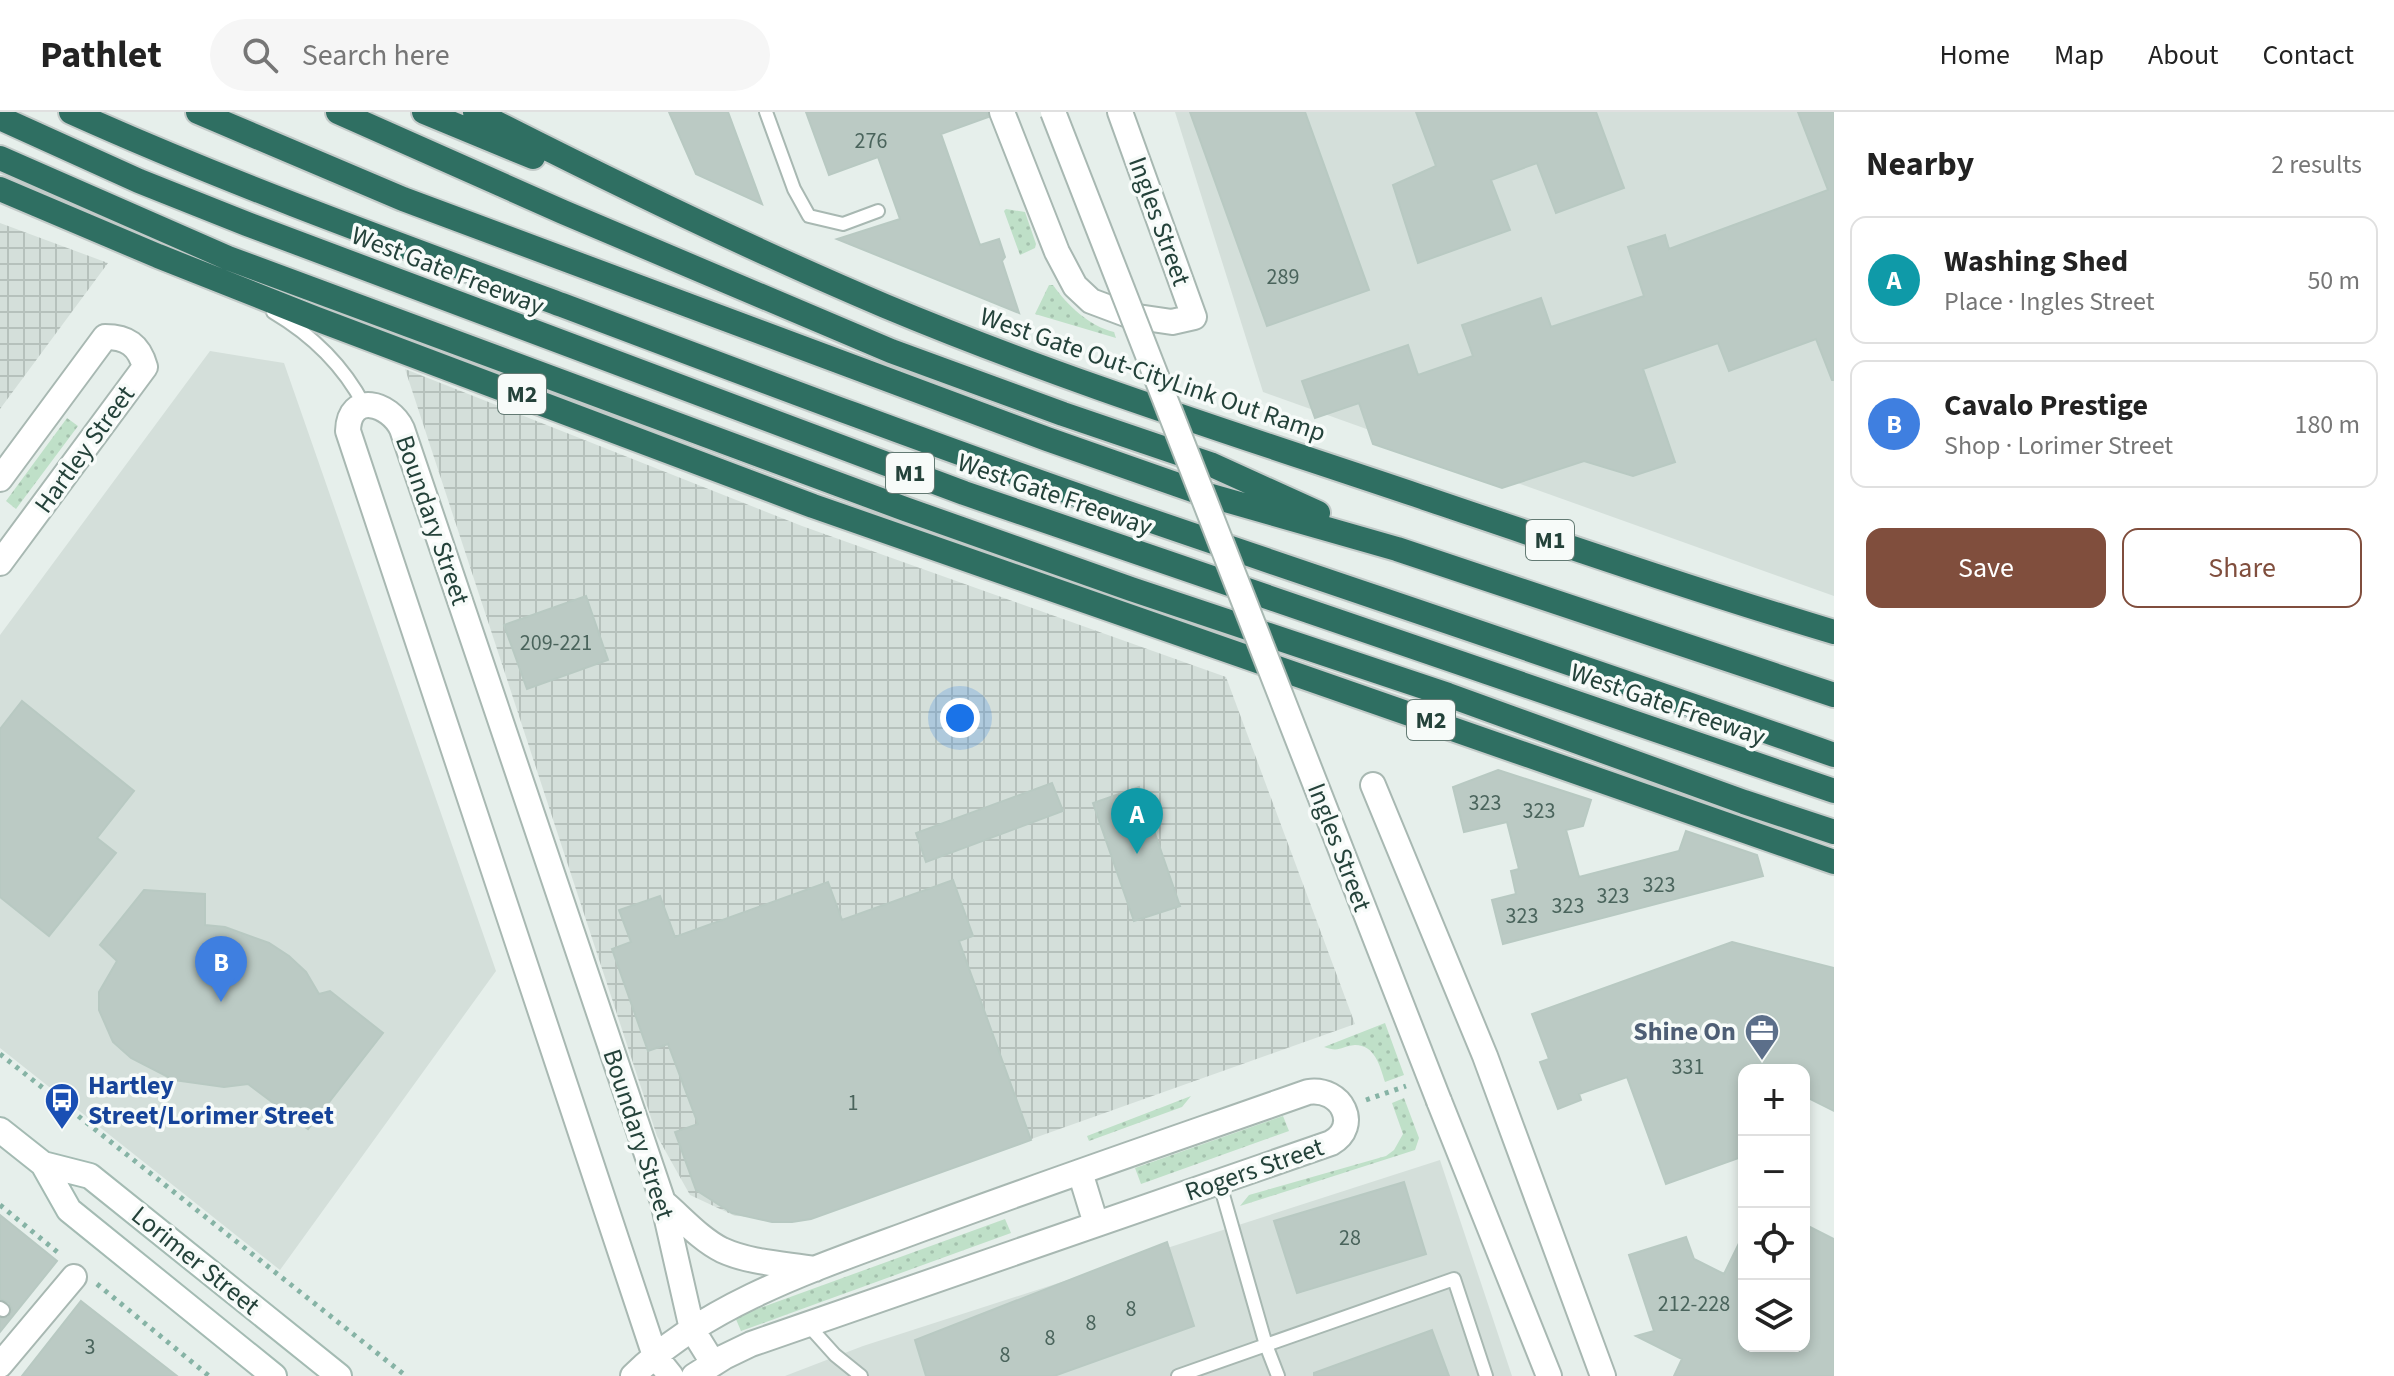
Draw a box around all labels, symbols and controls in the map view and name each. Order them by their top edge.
search box [210,19,770,91]
text: Pathlet [40,28,162,82]
icon: search [238,33,282,77]
text: Search here [302,34,450,77]
text: Home [1939,35,2010,75]
text: Map [2054,35,2104,75]
text: About [2148,35,2219,75]
text: Contact [2263,35,2354,75]
house number: 276 [855,125,887,157]
text: Nearby [1866,140,1974,189]
text: 2 results [2271,146,2362,183]
street label: Ingles Street [1119,151,1200,291]
street label: West Gate Freeway [346,217,550,324]
text: Washing Shed [1944,240,2128,283]
house number: 289 [1267,261,1299,293]
text: A [1887,262,1901,299]
text: 50 m [2307,262,2360,299]
text: Place · Ingles Street [1944,283,2154,320]
street label: West Gate Out-CityLink Out Ramp [975,298,1331,451]
road number: M2 [498,374,546,414]
street label: Hartley Street [25,378,144,521]
text: Cavalo Prestige [1944,384,2148,427]
text: B [1886,406,1902,443]
text: 180 m [2294,406,2360,443]
text: Shop · Lorimer Street [1944,427,2173,464]
street label: Boundary Street [386,430,479,610]
street label: West Gate Freeway [953,444,1157,545]
road number: M1 [886,453,934,493]
road number: M1 [1526,520,1574,560]
button: Save [1866,528,2106,608]
button: Share [2122,528,2362,608]
house number: 209-221 [520,627,592,659]
street label: West Gate Freeway [1566,654,1770,755]
your location [940,698,980,738]
road number: M2 [1407,700,1455,740]
street label: Ingles Street [1298,778,1381,917]
house number: 323 [1469,787,1501,819]
pin: A [1111,788,1163,854]
house number: 323 [1523,795,1555,827]
house number: 323 [1643,869,1675,901]
house number: 323 [1597,880,1629,912]
house number: 323 [1552,890,1584,922]
house number: 323 [1506,900,1538,932]
pin: B [195,936,247,1002]
office icon: Shine On [1743,1012,1781,1062]
place label: Shine On [1633,1013,1736,1050]
street label: Boundary Street [594,1044,684,1224]
house number: 331 [1672,1051,1704,1083]
map controls [1738,1064,1810,1352]
button: + [1738,1064,1810,1136]
place label: Hartley Street/Lorimer Street [88,1067,334,1134]
bus stop icon: Hartley Street/Lorimer Street [43,1081,81,1131]
house number: 1 [848,1087,858,1119]
street label: Rogers Street [1180,1128,1329,1210]
button: − [1738,1136,1810,1208]
street label: Lorimer Street [124,1197,268,1324]
button: locate [1738,1208,1810,1280]
house number: 28 [1339,1222,1361,1254]
button: layers [1738,1280,1810,1352]
house number: 212-228 [1658,1288,1730,1320]
house number: 8 [1126,1293,1137,1325]
house number: 8 [1086,1307,1097,1339]
house number: 8 [1045,1322,1056,1354]
house number: 3 [85,1331,95,1363]
house number: 8 [1000,1339,1011,1371]

